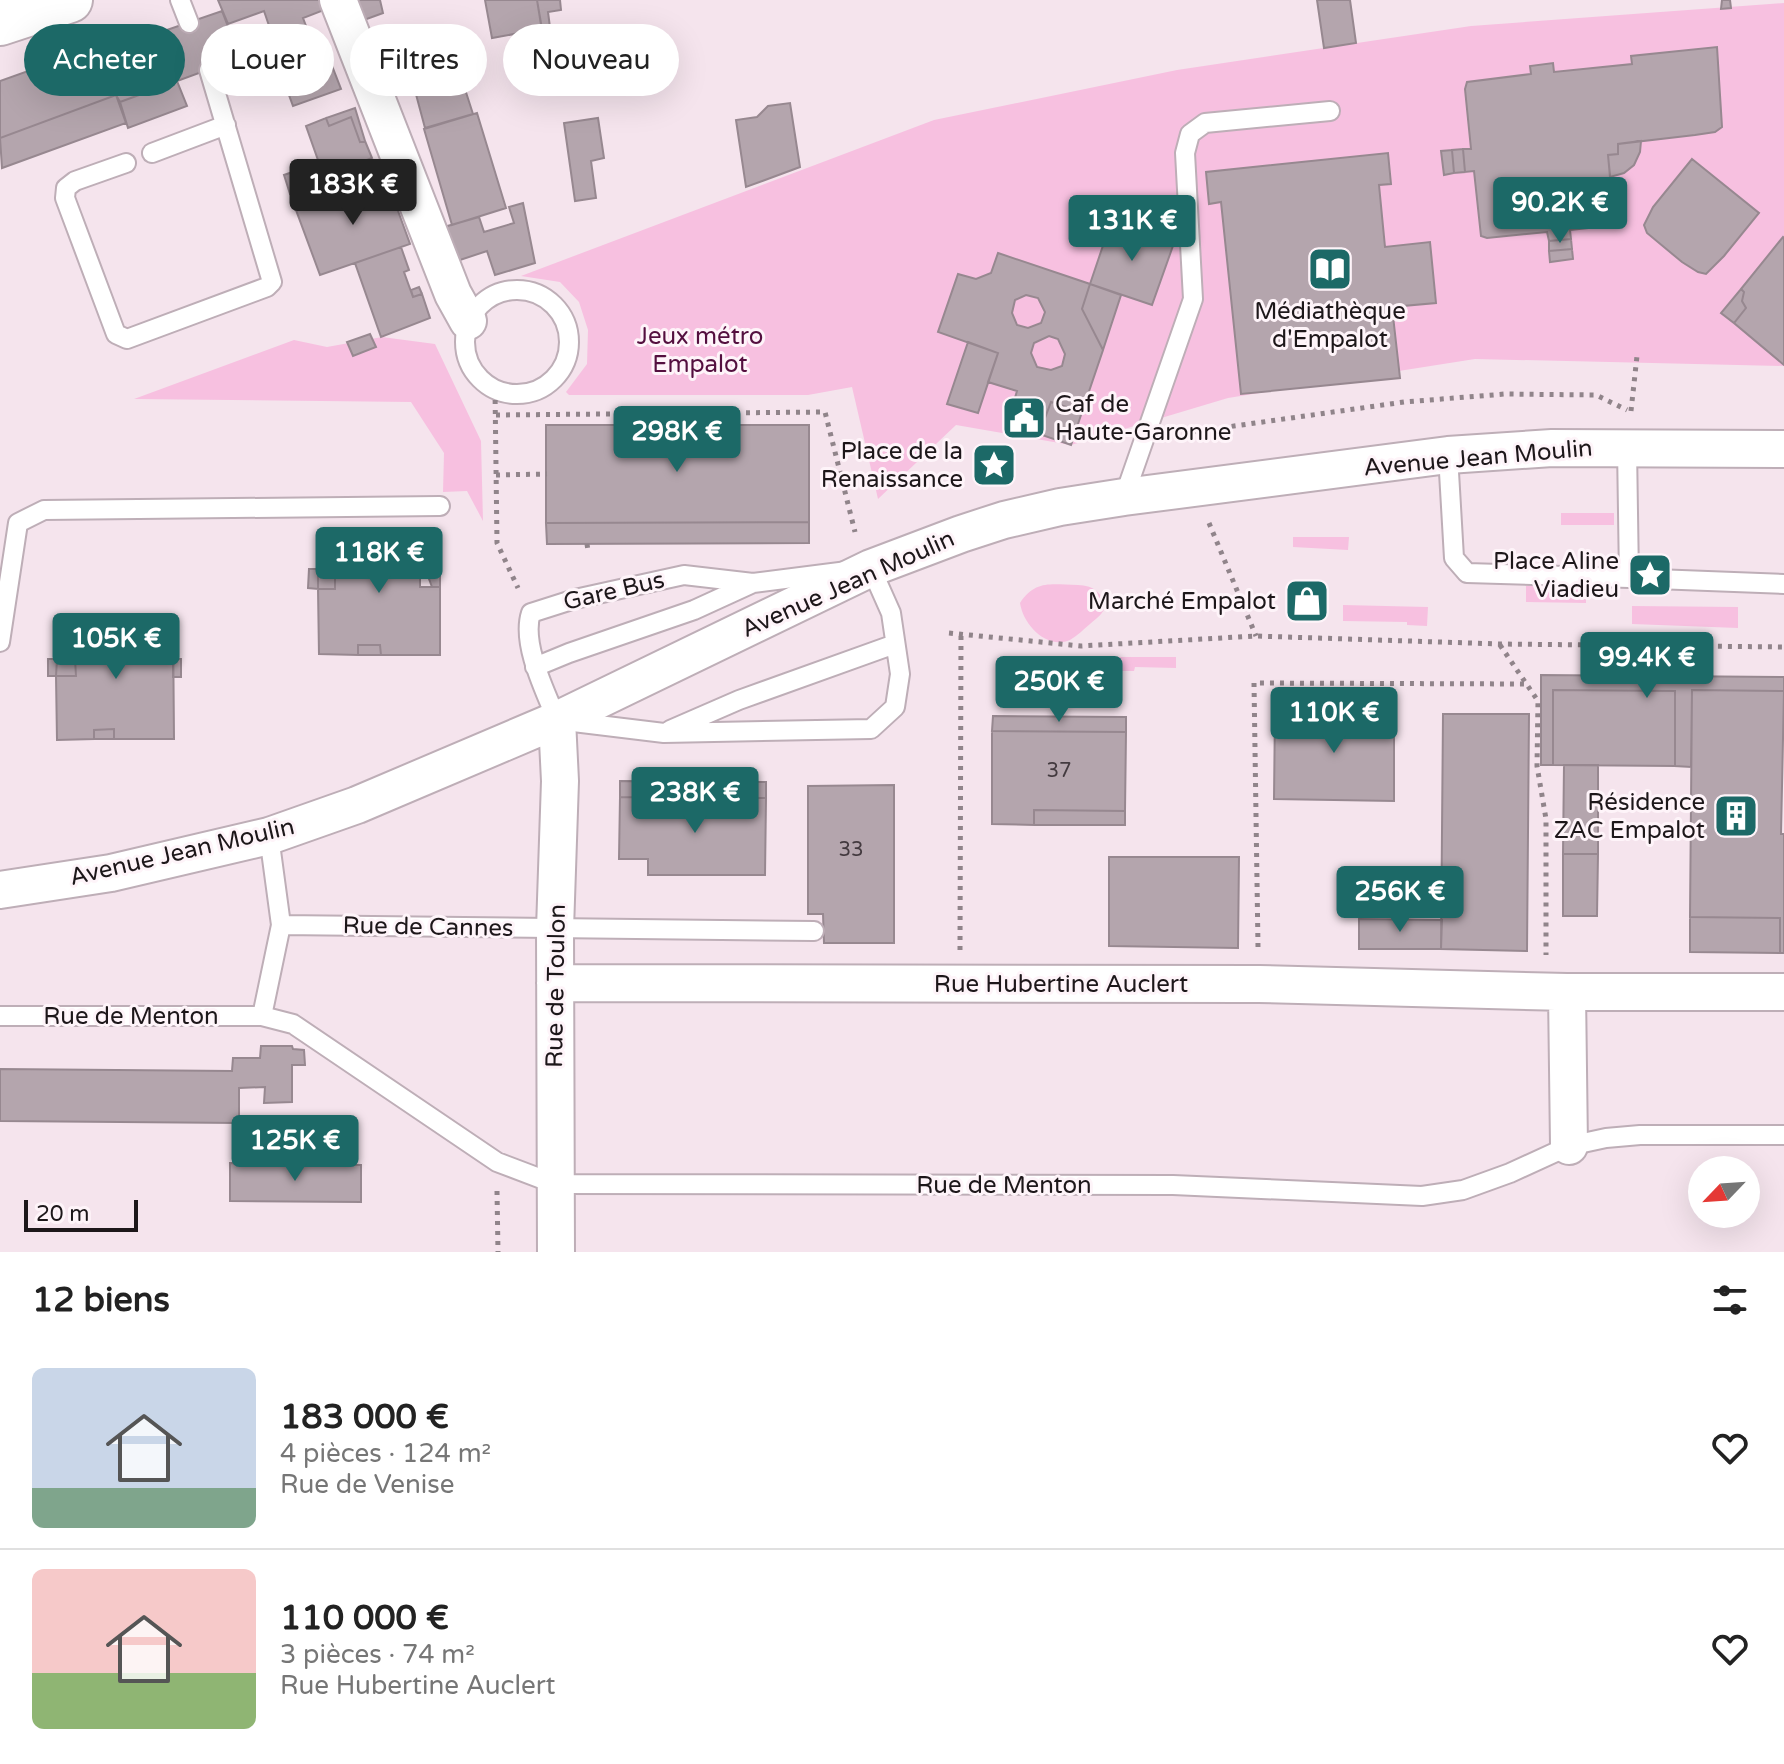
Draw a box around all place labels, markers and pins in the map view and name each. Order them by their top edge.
pin: 183K € [288,159,418,227]
pin: 90.2K € [1486,177,1634,245]
pin: 131K € [1067,195,1197,263]
library icon: Médiathèque d'Empalot [1306,245,1354,293]
place label: Médiathèque d'Empalot [1254,297,1406,354]
place label: Caf de Haute-Garonne [1055,390,1231,447]
public building icon: Caf de Haute-Garonne [1000,394,1048,442]
pin: 298K € [612,406,742,474]
place label: Place de la Renaissance [821,437,963,494]
place icon: Place de la Renaissance [970,441,1018,489]
pin: 118K € [314,527,444,595]
place label: Place Aline Viadieu [1493,547,1619,604]
place icon: Place Aline Viadieu [1626,551,1674,599]
shop icon: Marché Empalot [1283,577,1331,625]
place label: Marché Empalot [1088,587,1276,616]
pin: 105K € [51,613,181,681]
pin: 99.4K € [1573,632,1721,700]
pin: 250K € [994,656,1124,724]
pin: 110K € [1269,687,1399,755]
pin: 238K € [630,767,760,835]
place label: Résidence ZAC Empalot [1554,788,1705,845]
building icon: Résidence ZAC Empalot [1712,792,1760,840]
pin: 256K € [1335,866,1465,934]
pin: 125K € [230,1115,360,1183]

